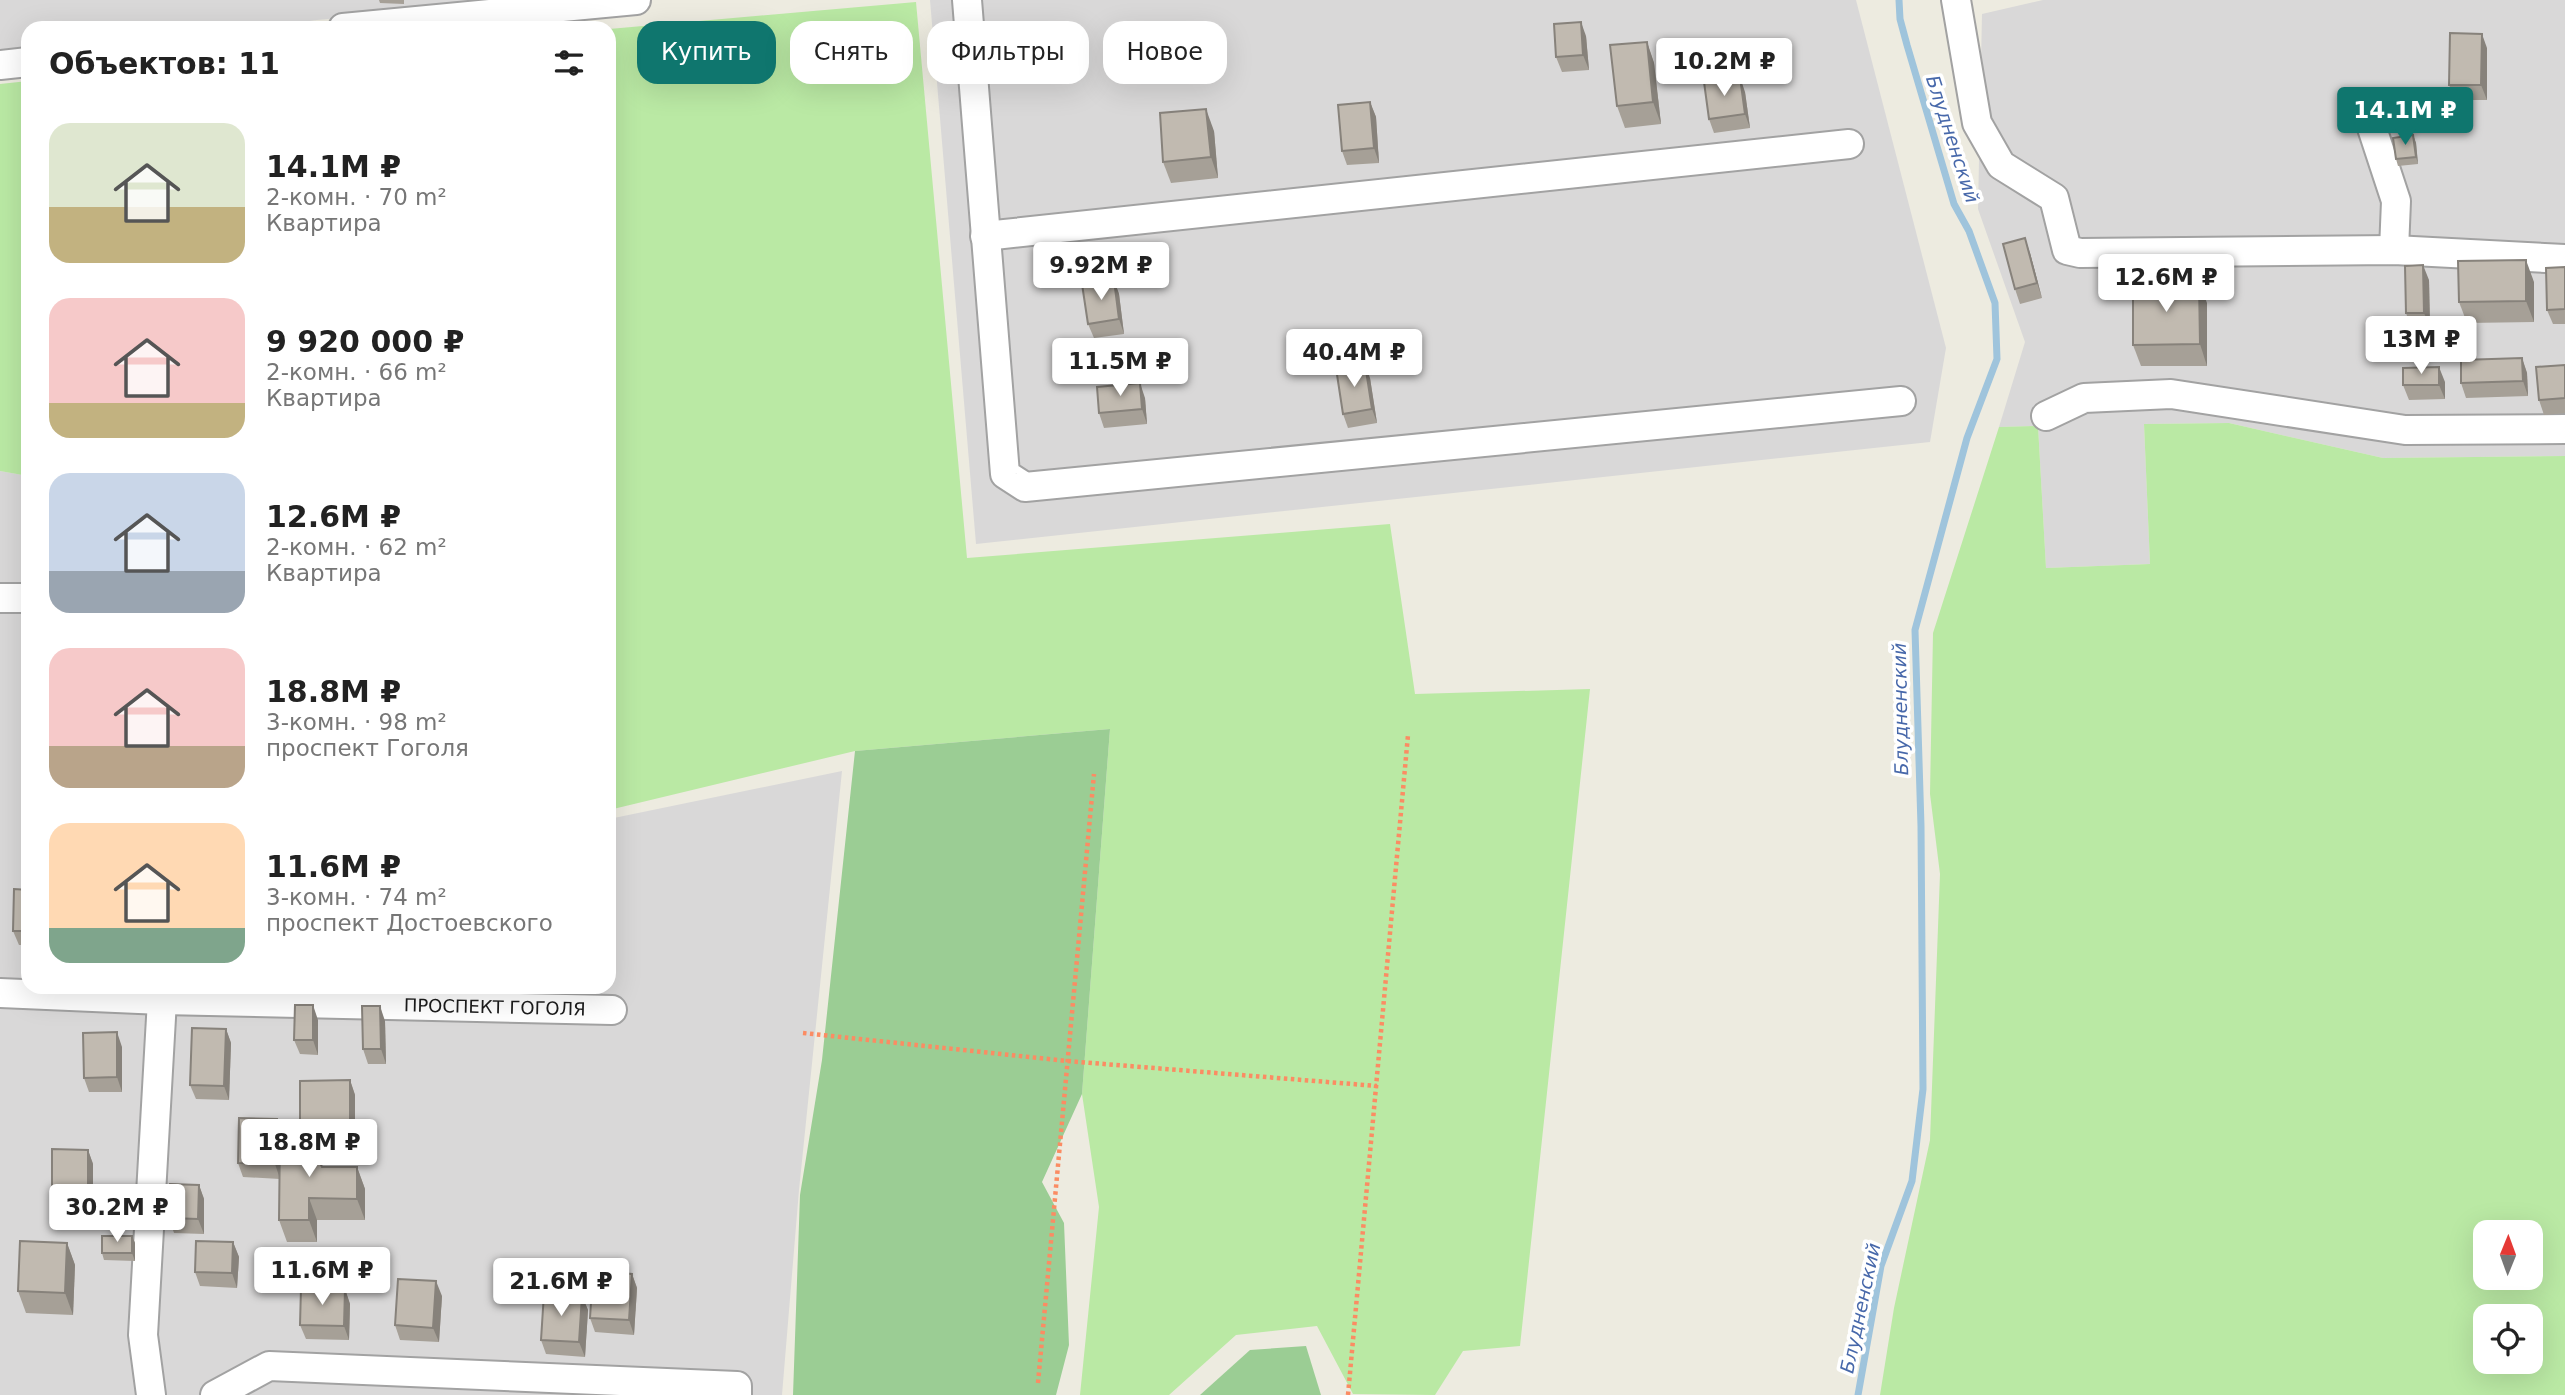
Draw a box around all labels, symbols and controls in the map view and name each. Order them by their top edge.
chip: Купить [637,21,776,84]
chip: Снять [790,21,913,84]
chip: Фильтры [927,21,1089,84]
chip: Новое [1103,21,1227,84]
pin: 10.2M ₽ [1659,38,1789,98]
icon: filters [550,44,588,82]
text: Объектов: 11 [49,46,280,81]
text: 10.2M ₽ [1672,48,1776,74]
water label: Блудненский [1922,72,1984,206]
pin: 14.1M ₽ [2340,88,2470,147]
text: 14.1M ₽ [2353,97,2457,123]
text: 14.1M ₽ [266,149,401,184]
icon: home [105,151,189,235]
text: 2-комн. · 70 m² [266,184,447,210]
text: Квартира [266,210,382,236]
pin: 9.92M ₽ [1036,243,1166,302]
text: 9.92M ₽ [1049,252,1153,278]
pin: 12.6M ₽ [2101,254,2231,314]
text: 12.6M ₽ [2114,264,2218,290]
pin: 13M ₽ [2372,316,2470,376]
text: 9 920 000 ₽ [266,324,464,359]
icon: home [105,326,189,410]
text: 13M ₽ [2382,326,2460,352]
pin: 40.4M ₽ [1289,330,1419,389]
pin: 11.5M ₽ [1055,338,1185,398]
text: 40.4M ₽ [1302,339,1406,365]
text: 11.5M ₽ [1068,348,1172,374]
text: 2-комн. · 66 m² [266,359,447,385]
text: Квартира [266,385,382,411]
text: 12.6M ₽ [266,499,401,534]
icon: home [105,501,189,585]
text: 2-комн. · 62 m² [266,534,447,560]
text: Квартира [266,560,382,586]
water label: Блудненский [1888,642,1912,776]
text: 18.8M ₽ [266,674,401,709]
icon: home [105,676,189,760]
text: 3-комн. · 98 m² [266,709,447,735]
text: проспект Гоголя [266,735,469,761]
text: 11.6M ₽ [266,849,401,884]
icon: home [105,851,189,935]
text: 3-комн. · 74 m² [266,884,447,910]
text: проспект Достоевского [266,910,553,936]
street label: ПРОСПЕКТ ГОГОЛЯ [404,994,586,1019]
pin: 18.8M ₽ [244,1120,374,1179]
text: 18.8M ₽ [257,1129,361,1155]
pin: 30.2M ₽ [52,1184,182,1244]
text: 30.2M ₽ [65,1194,169,1220]
north arrow [2473,1220,2543,1290]
map controls [2473,1220,2543,1374]
water label: Блудненский [1835,1241,1885,1375]
pin: 11.6M ₽ [257,1248,387,1307]
text: 11.6M ₽ [270,1257,374,1283]
pin: 21.6M ₽ [496,1258,626,1318]
text: 21.6M ₽ [509,1268,613,1294]
button: locate [2473,1304,2543,1374]

